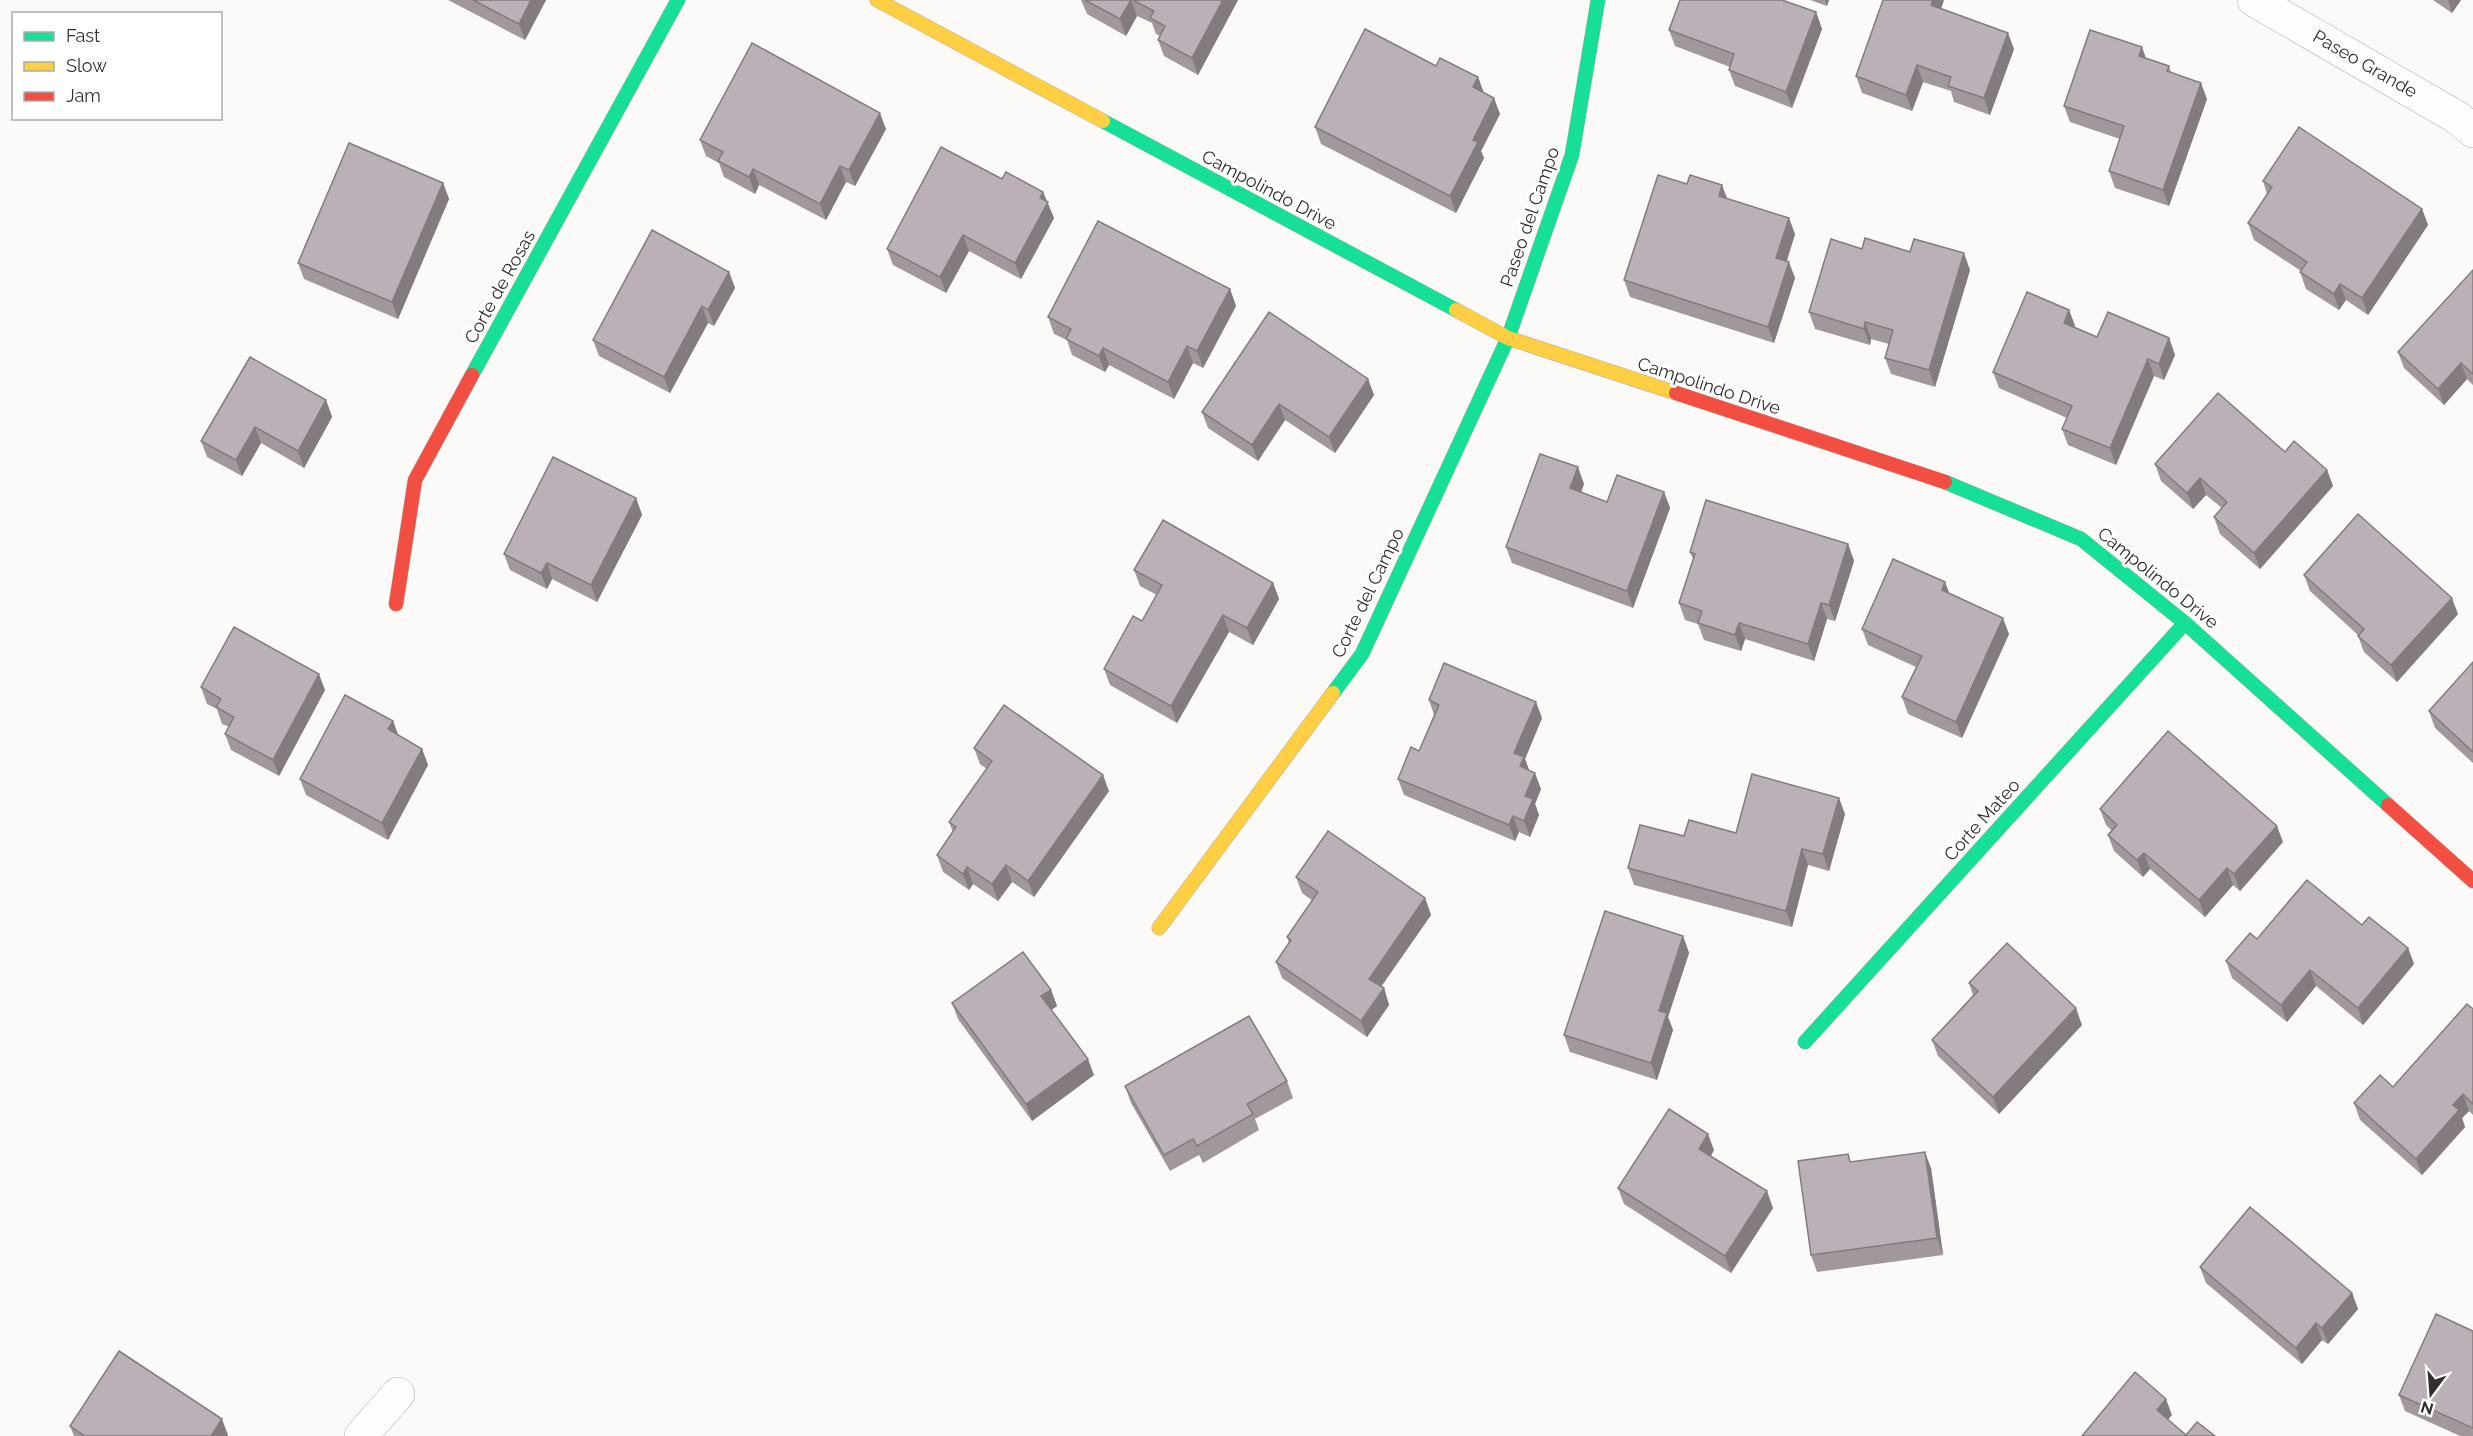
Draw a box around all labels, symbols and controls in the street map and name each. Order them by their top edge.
legend [12,12,222,120]
text: Fast [66,25,100,46]
street label: Paseo Grande [2309,25,2421,102]
text: Slow [66,55,107,76]
text: Jam [66,85,101,106]
street label: Paseo del Campo [1496,144,1563,290]
street label: Campolindo Drive [1198,145,1340,234]
street label: Corte de Rosas [460,226,539,347]
street label: Campolindo Drive [1635,352,1784,419]
street label: Campolindo Drive [2094,522,2223,633]
street label: Corte del Campo [1327,524,1408,661]
street label: Corte Mateo [1939,774,2024,865]
north arrow [2401,1364,2461,1424]
text: N [2419,1397,2435,1419]

